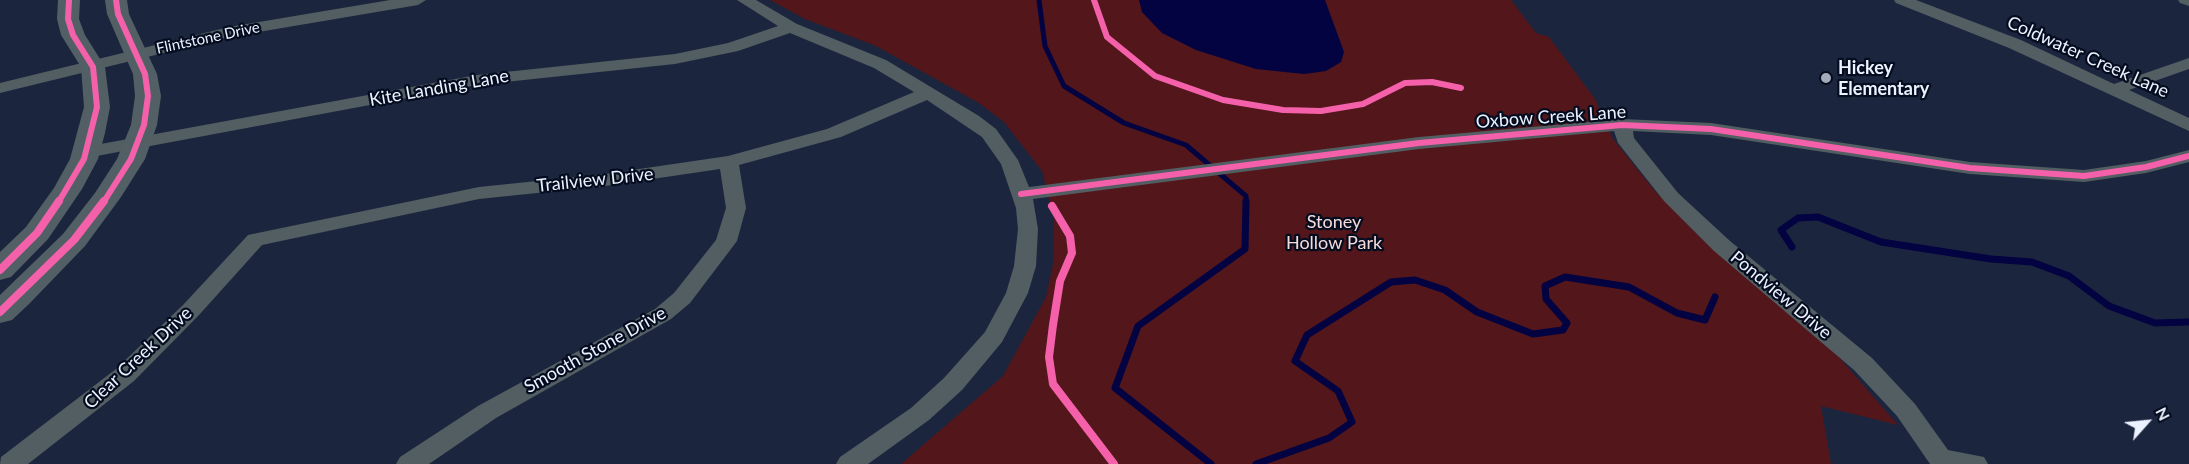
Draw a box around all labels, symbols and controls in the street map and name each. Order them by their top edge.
street label: Coldwater Creek Lane [2004,12,2172,102]
street label: Flintstone Drive [155,18,261,58]
place label: Hickey Elementary [1838,57,1929,100]
street label: Kite Landing Lane [368,65,510,111]
marker: Hickey Elementary [1819,71,1833,85]
street label: Oxbow Creek Lane [1475,101,1627,133]
street label: Trailview Drive [536,163,654,197]
park label: Stoney Hollow Park [1286,211,1382,254]
street label: Pondview Drive [1726,246,1836,344]
street label: Clear Creek Drive [80,302,196,414]
street label: Smooth Stone Drive [520,302,670,398]
north arrow [2117,392,2177,452]
text: N [2152,404,2175,423]

